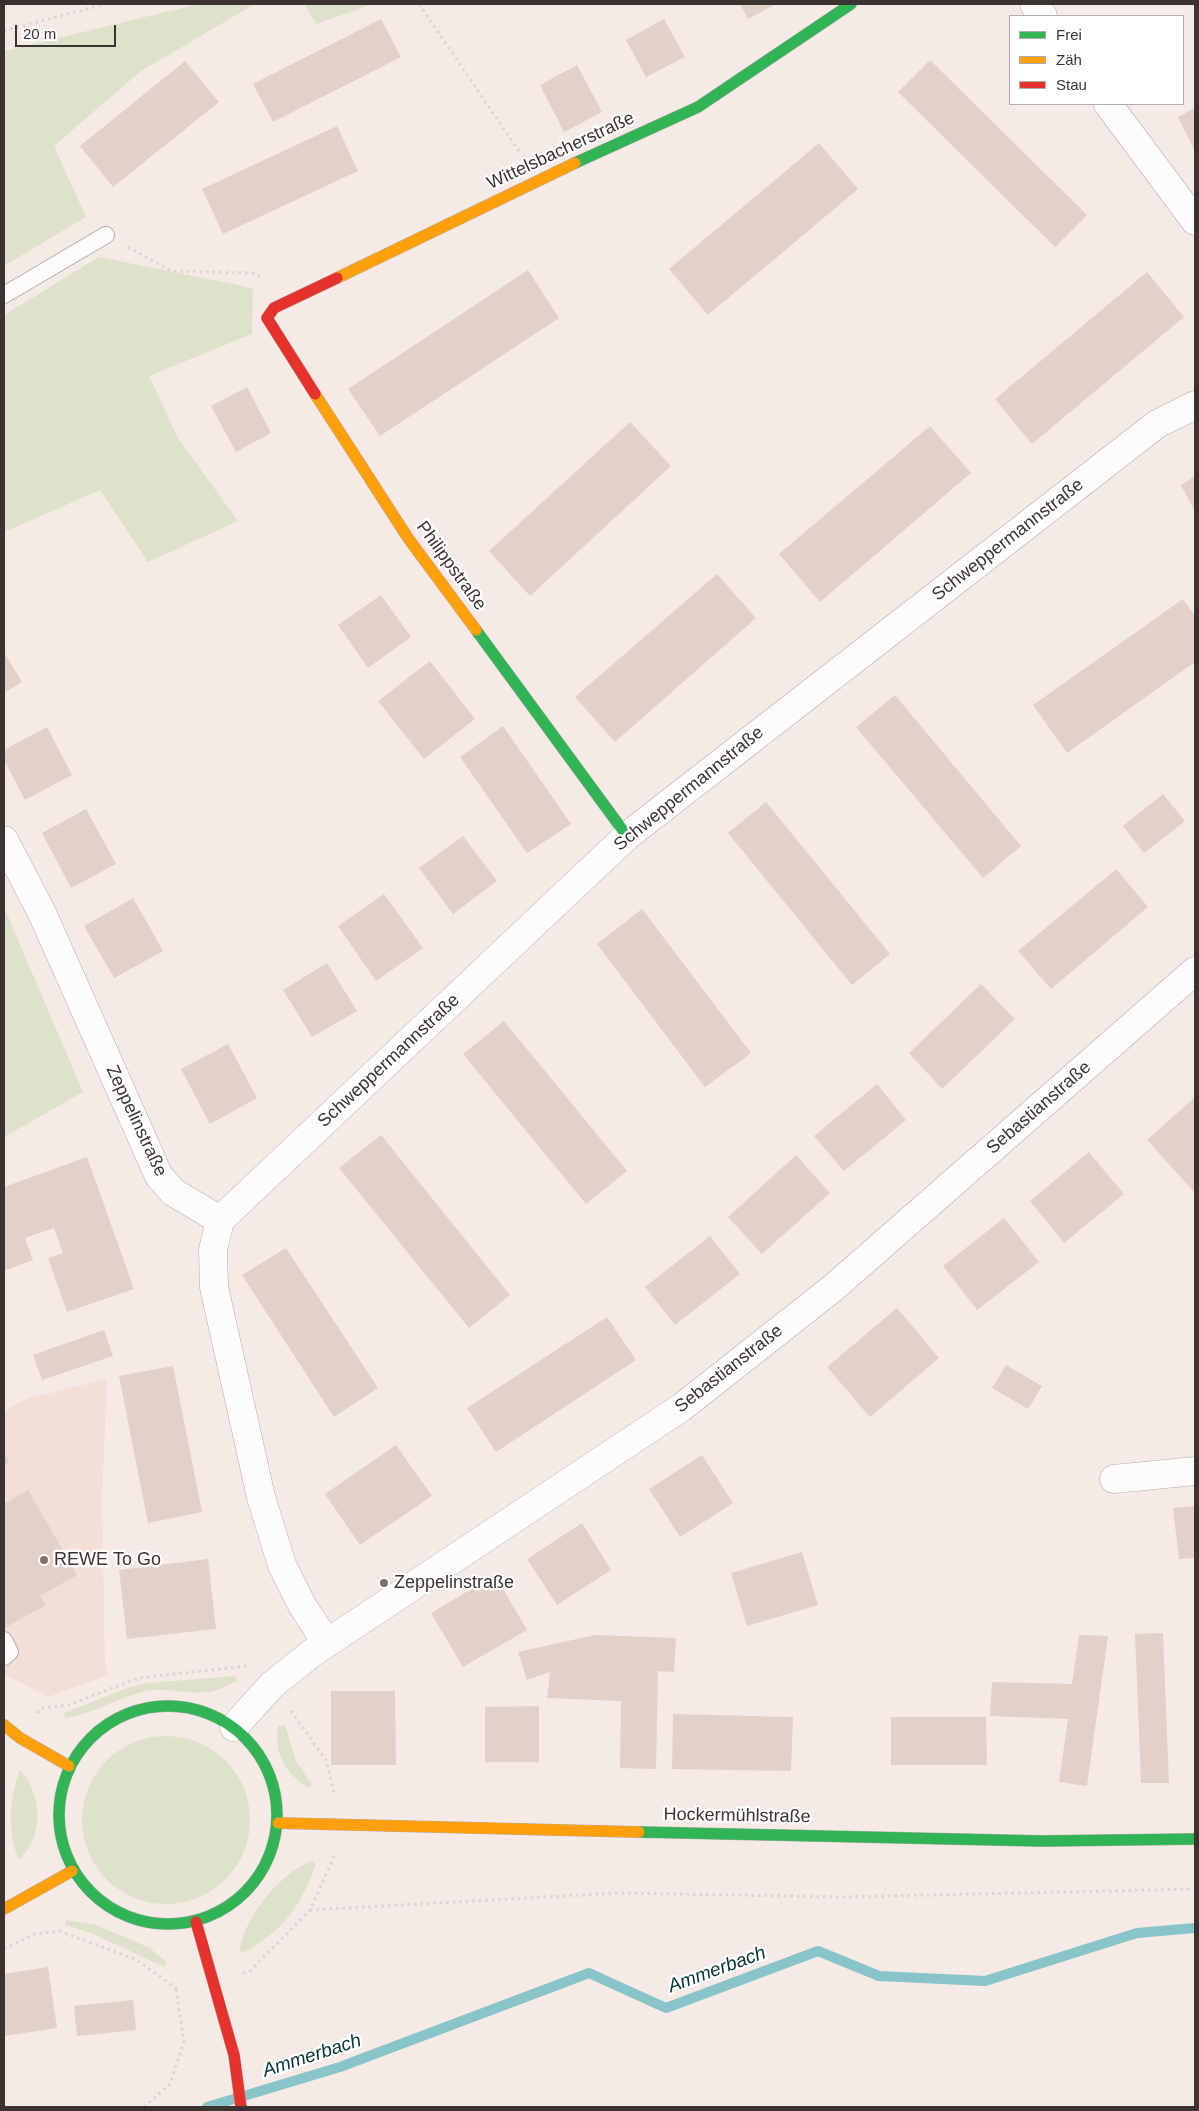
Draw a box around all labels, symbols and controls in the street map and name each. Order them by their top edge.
scale bar [18,15,119,47]
legend [1009,15,1184,105]
text: 20 m [23,25,56,42]
text: Frei [1056,26,1082,43]
text: Zäh [1056,51,1082,68]
text: Stau [1056,76,1087,93]
street label: Wittelsbacherstraße [484,107,638,195]
street label: Schweppermannstraße [928,474,1088,606]
street label: Philippstraße [411,517,491,615]
street label: Schweppermannstraße [610,722,768,856]
street label: Schweppermannstraße [314,990,464,1132]
street label: Sebastianstraße [982,1057,1096,1159]
street label: Zeppelinstraße [101,1062,171,1180]
street label: Sebastianstraße [671,1320,787,1418]
place label: REWE To Go [54,1549,161,1571]
marker: REWE To Go [38,1554,50,1566]
place label: Zeppelinstraße [394,1572,514,1594]
marker: Zeppelinstraße [378,1577,390,1589]
street label: Hockermühlstraße [663,1804,811,1828]
water label: Ammerbach [665,1942,769,1998]
water label: Ammerbach [260,2029,364,2083]

